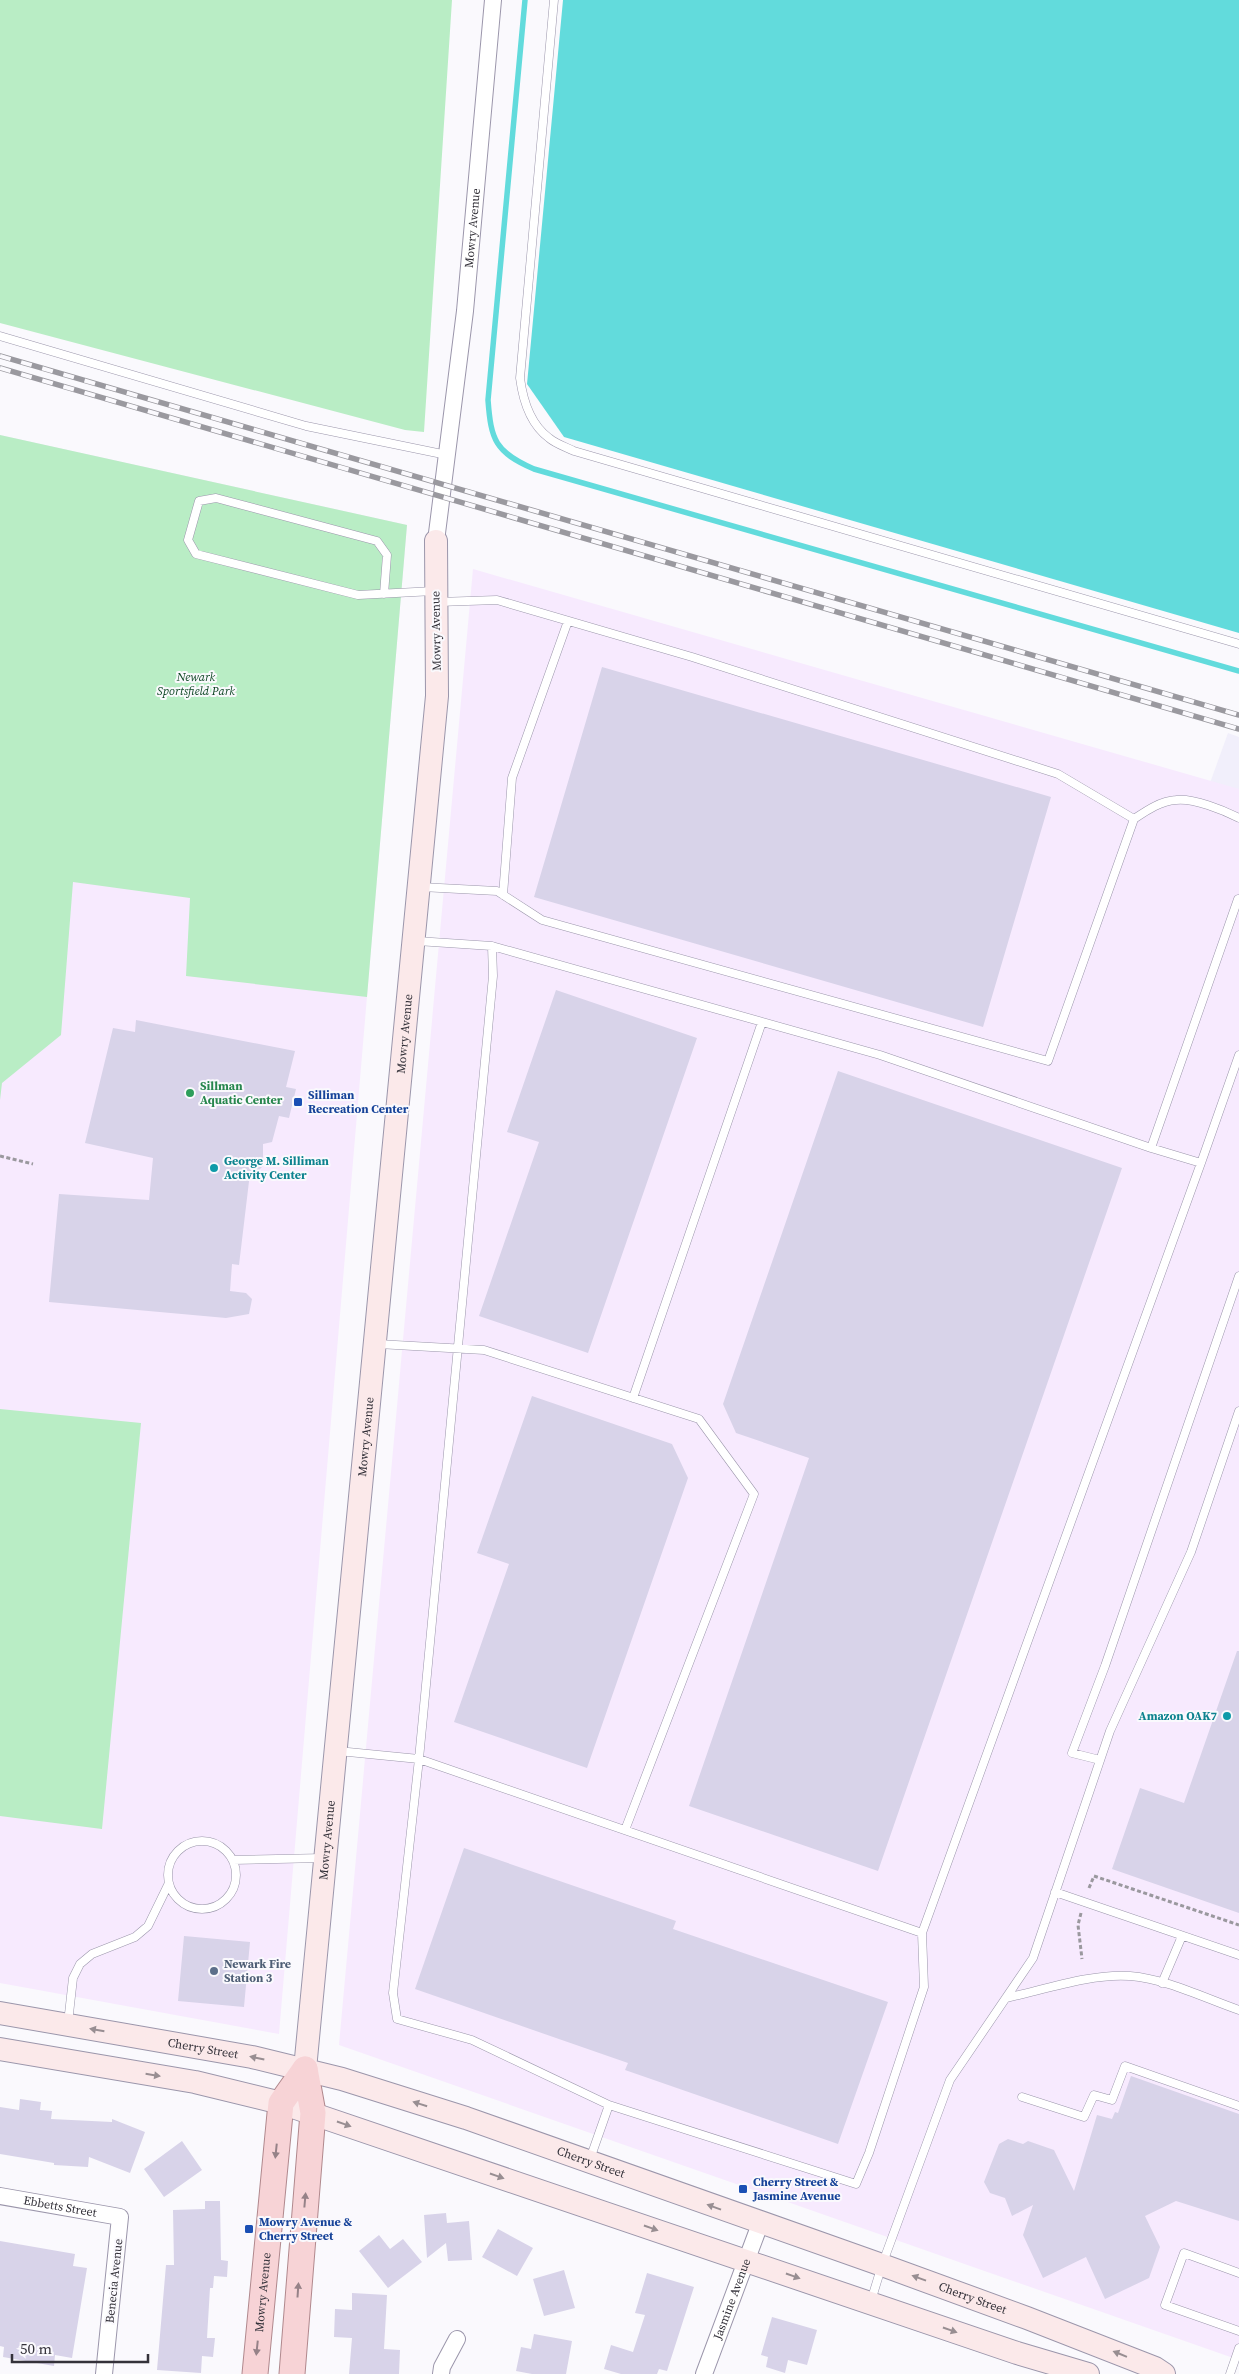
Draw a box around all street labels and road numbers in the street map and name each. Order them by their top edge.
street label: Mowry Avenue [461,188,484,269]
street label: Mowry Avenue [427,591,445,671]
street label: Mowry Avenue [393,993,416,1074]
street label: Mowry Avenue [354,1396,378,1477]
street label: Mowry Avenue [315,1799,339,1881]
street label: Cherry Street [166,2034,239,2062]
street label: Cherry Street [555,2143,627,2182]
street label: Ebbetts Street [22,2192,98,2221]
street label: Benecia Avenue [102,2238,126,2324]
street label: Mowry Avenue [251,2252,275,2333]
street label: Jasmine Avenue [709,2256,754,2343]
street label: Cherry Street [936,2278,1009,2318]

